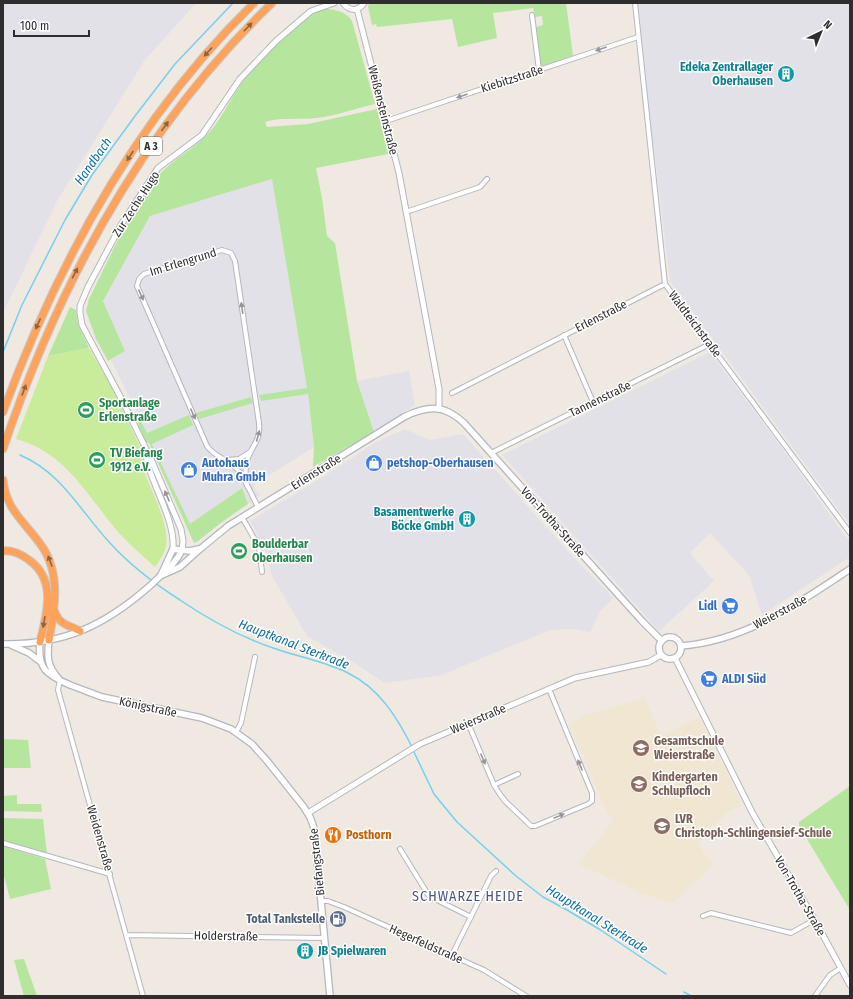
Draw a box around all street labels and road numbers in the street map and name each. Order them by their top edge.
street label: Kiebitzstraße [479,62,545,96]
street label: Weißensteinstraße [365,64,401,156]
road number: A 3 [140,137,162,155]
street label: Zur Zeche Hugo [110,169,162,239]
street label: Im Erlengrund [148,245,218,279]
street label: Waldteichstraße [666,288,724,360]
street label: Erlenstraße [573,297,629,335]
street label: Tannenstraße [567,378,633,420]
street label: Erlenstraße [288,451,344,493]
street label: Von-Trotha-Straße [518,484,588,560]
street label: Weierstraße [751,592,809,632]
street label: Königstraße [118,694,178,720]
street label: Weierstraße [448,701,508,737]
street label: Weidenstraße [84,804,116,872]
street label: Biefangstraße [306,827,328,896]
street label: Von-Trotha-Straße [772,854,828,938]
street label: Hegerfeldstraße [387,922,465,966]
street label: Holderstraße [194,928,258,944]

